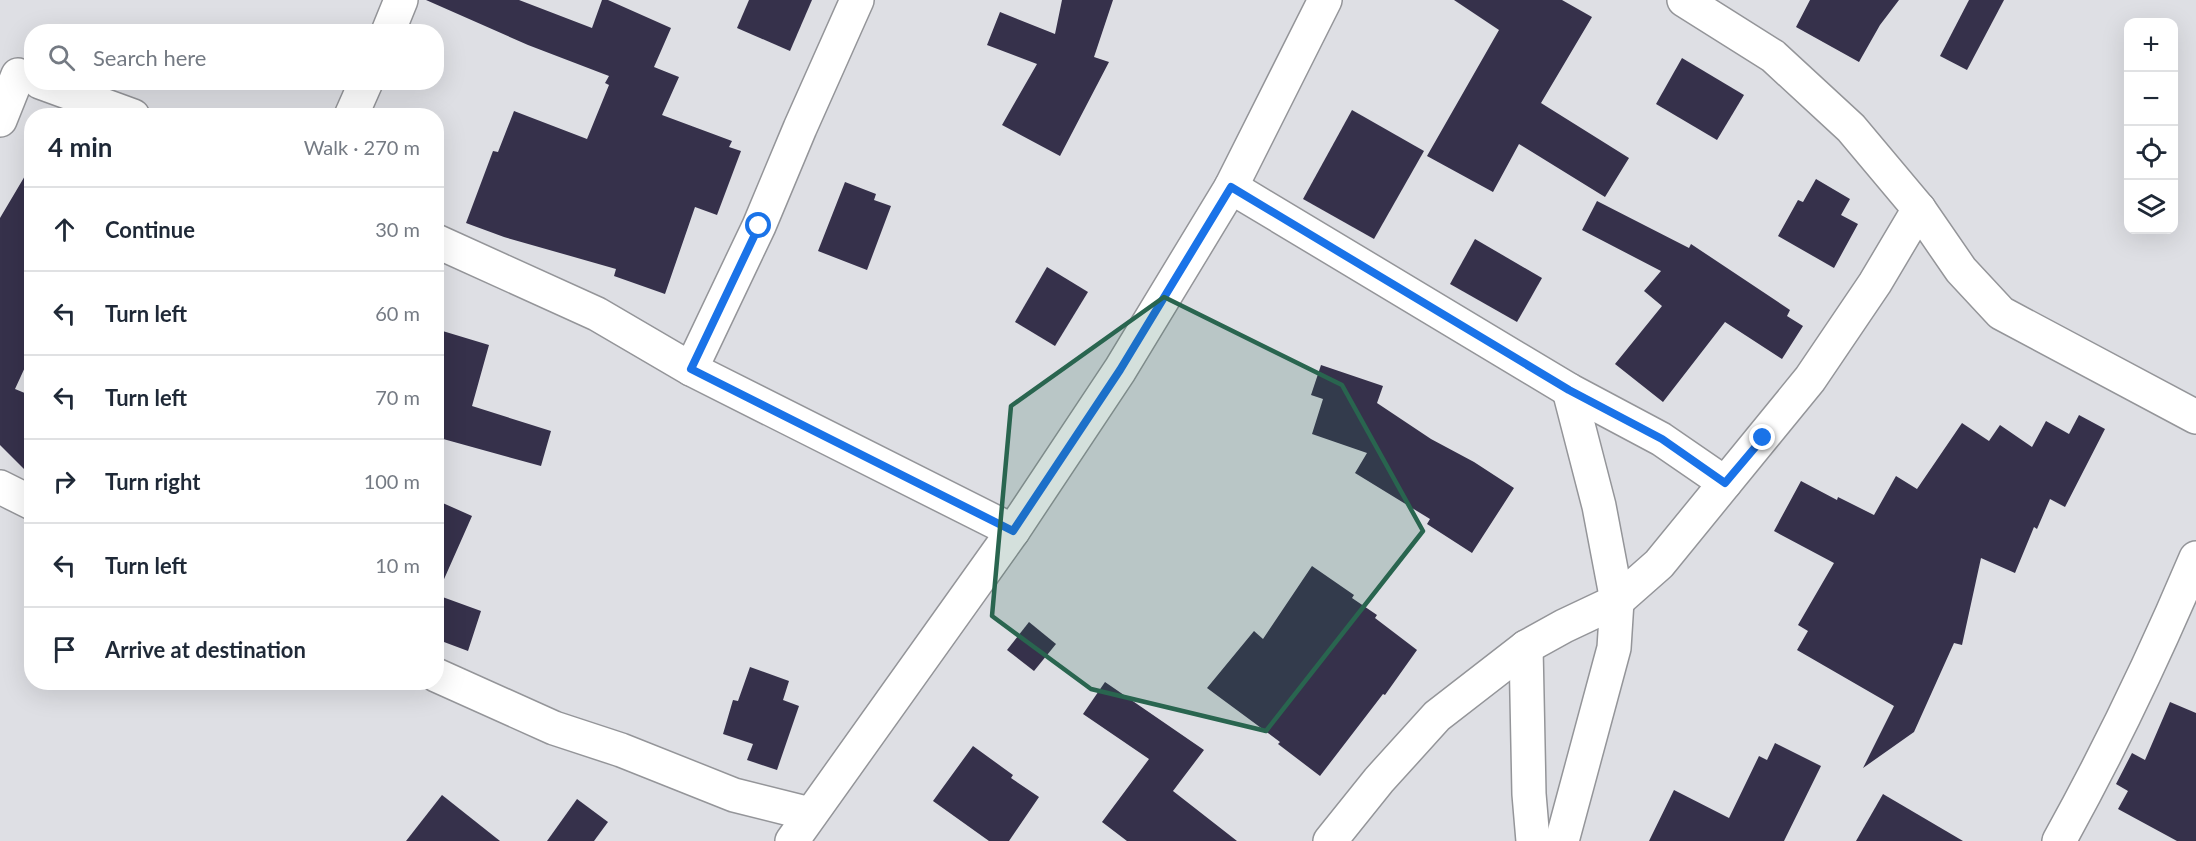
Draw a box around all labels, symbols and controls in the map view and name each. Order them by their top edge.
map controls [2124,18,2178,234]
button: + [2124,18,2178,72]
search box [24,24,444,90]
icon: search [45,41,78,74]
text: Search here [93,44,206,71]
button: − [2124,72,2178,126]
button: locate [2124,126,2178,180]
text: 4 min [48,131,112,163]
text: Walk · 270 m [304,135,420,159]
button: layers [2124,180,2178,234]
route start [745,212,771,238]
icon: ahead [48,213,81,246]
text: Continue [105,216,195,243]
text: 30 m [375,217,420,241]
icon: left [48,297,81,330]
text: Turn left [105,300,187,327]
text: 60 m [375,301,420,325]
icon: left [48,381,81,414]
text: Turn left [105,384,187,411]
text: 70 m [375,385,420,409]
route end [1749,424,1775,450]
icon: right [48,465,81,498]
text: Turn right [105,468,200,495]
text: 100 m [364,469,420,493]
icon: left [48,549,81,582]
text: Turn left [105,552,187,579]
text: 10 m [375,553,420,577]
icon: arrive [48,633,81,666]
text: Arrive at destination [105,636,306,663]

